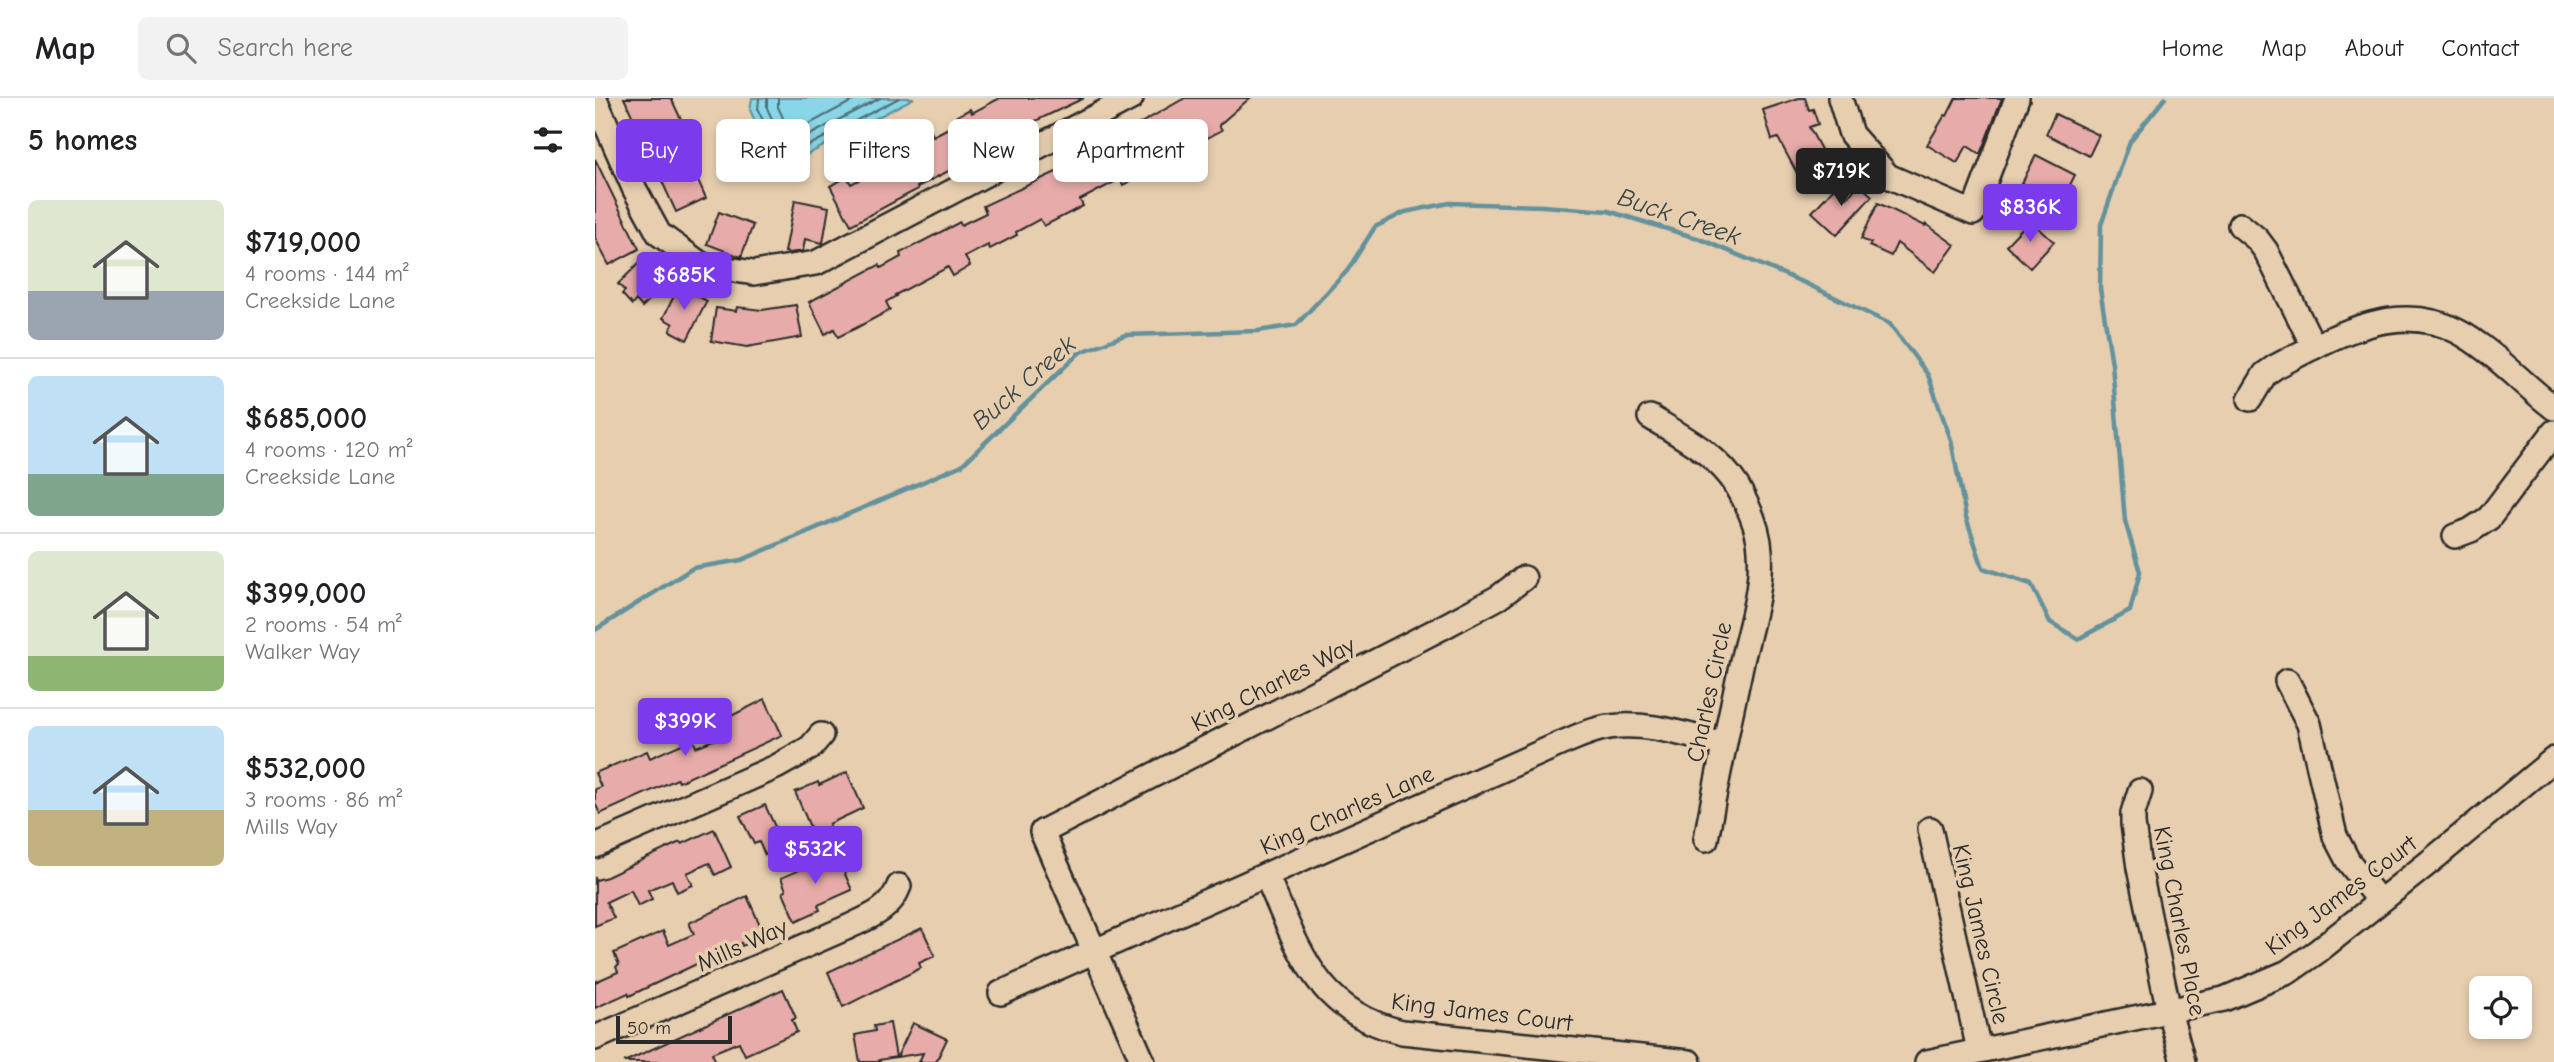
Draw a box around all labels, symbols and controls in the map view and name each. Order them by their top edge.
search box [138,17,628,80]
text: Map [35,29,96,67]
icon: search [162,29,200,67]
text: Search here [218,33,353,63]
text: Home [2162,34,2223,62]
text: Map [2261,34,2307,62]
text: About [2345,34,2403,62]
text: Contact [2441,34,2519,62]
chip: Buy [616,119,702,182]
chip: Rent [716,119,810,182]
chip: Filters [824,119,934,182]
chip: New [948,119,1039,182]
chip: Apartment [1053,119,1208,182]
icon: filters [529,121,567,159]
text: 5 homes [28,123,137,158]
pin: $719K [1792,148,1890,208]
text: $719K [1812,157,1870,184]
water label: Buck Creek [1614,182,1745,252]
pin: $836K [1981,184,2079,244]
text: $836K [1999,193,2061,220]
text: $719,000 [245,225,361,260]
icon: home [84,228,168,312]
pin: $685K [635,252,733,312]
text: 4 rooms · 144 m² [245,260,409,287]
text: $685K [653,261,715,288]
text: Creekside Lane [245,287,395,314]
water label: Buck Creek [966,329,1082,436]
text: $685,000 [245,401,367,436]
icon: home [84,404,168,488]
text: 4 rooms · 120 m² [245,436,412,463]
text: Creekside Lane [245,463,395,490]
text: $399,000 [245,576,366,611]
icon: home [84,579,168,663]
text: 2 rooms · 54 m² [245,611,402,638]
street label: Charles Circle [1680,619,1738,765]
street label: King Charles Way [1186,631,1360,737]
text: Walker Way [245,638,360,665]
pin: $399K [636,698,734,758]
text: $399K [654,707,716,734]
text: $532,000 [245,751,366,786]
icon: home [84,754,168,838]
street label: King Charles Lane [1256,759,1438,861]
text: 3 rooms · 86 m² [245,786,402,813]
text: Mills Way [245,813,337,840]
street label: King Charles Place [2148,824,2212,1018]
pin: $532K [766,826,864,886]
street label: King James Court [2260,828,2423,961]
text: $532K [784,835,846,862]
street label: King James Circle [1947,841,2015,1027]
street label: Mills Way [692,913,792,977]
map controls [2469,976,2532,1039]
button: locate [2469,976,2532,1039]
street label: King James Court [1390,987,1575,1037]
scale bar [616,1013,731,1045]
text: 50 m [627,1017,671,1039]

